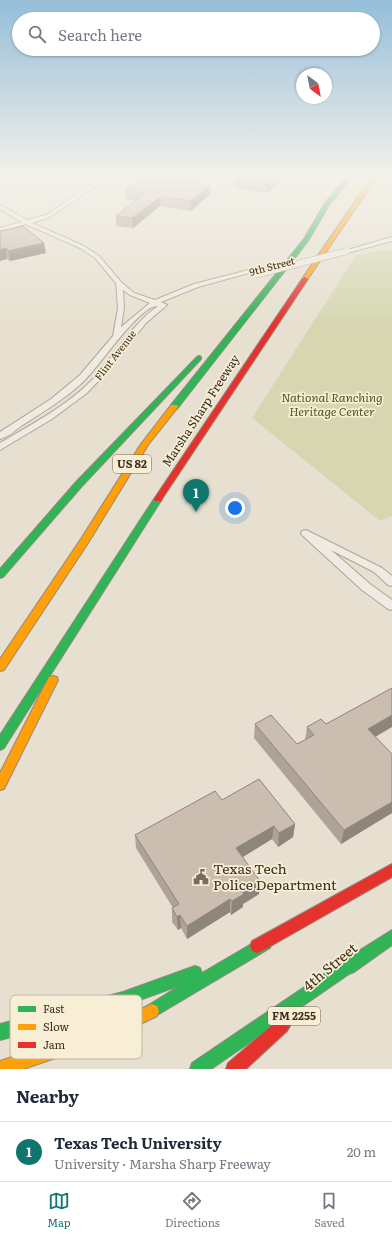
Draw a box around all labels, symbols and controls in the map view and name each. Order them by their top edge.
search box [12,12,380,56]
icon: search [26,23,48,45]
text: Search here [58,23,142,46]
north arrow [296,68,332,104]
street label: 9th Street [247,252,296,279]
street label: Flint Avenue [90,326,139,383]
street label: Marsha Sharp Freeway [157,351,243,470]
park label: National Ranching Heritage Center [281,388,383,420]
road number: US 82 [113,455,151,473]
pin: 1 [183,479,209,512]
your location [225,498,245,518]
place label: Texas Tech Police Department [213,858,337,894]
public building icon: Texas Tech Police Department [192,868,210,886]
street label: 4th Street [298,937,361,995]
legend [10,995,142,1059]
text: Fast [43,1000,65,1016]
road number: FM 2255 [268,1007,320,1025]
text: Slow [43,1018,69,1034]
text: Jam [43,1036,66,1052]
text: Nearby [16,1083,79,1108]
text: Texas Tech University [54,1131,222,1154]
text: 1 [26,1142,32,1161]
text: 20 m [347,1142,376,1161]
text: University · Marsha Sharp Freeway [54,1154,271,1173]
tab: Map [47,1190,71,1230]
tab: Directions [165,1190,220,1230]
tab: Saved [314,1190,345,1230]

